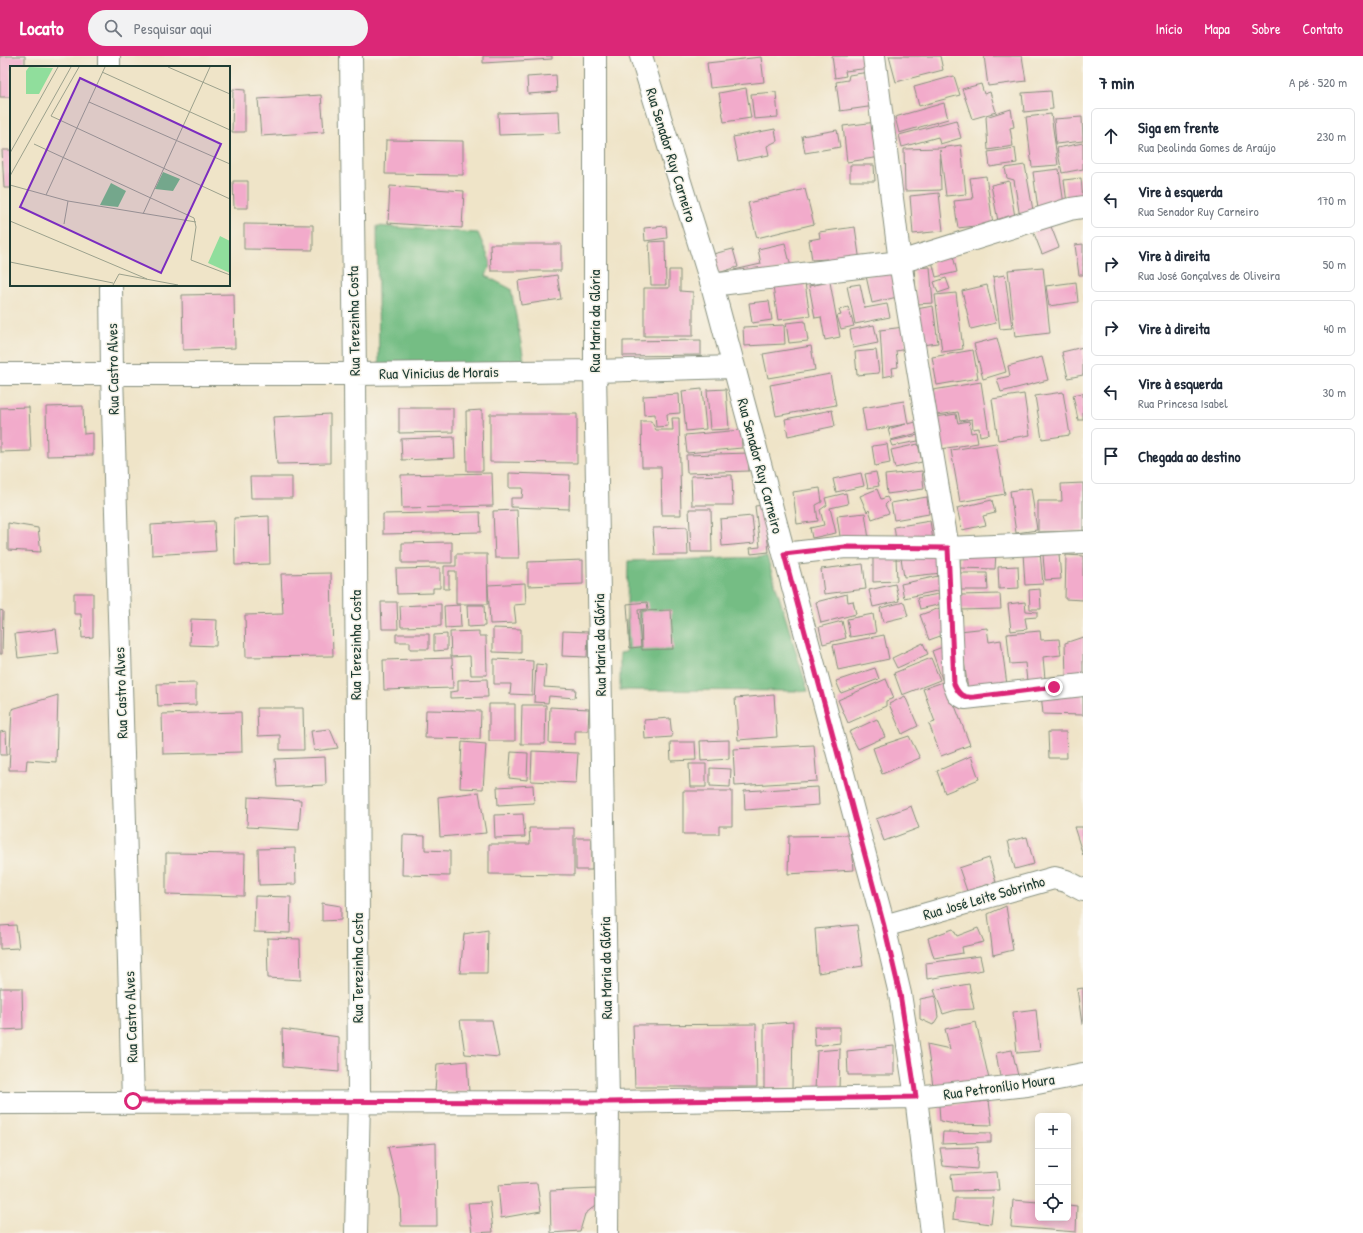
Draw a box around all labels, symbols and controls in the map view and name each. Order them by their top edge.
search box [88,10,368,46]
text: Locato [20,15,64,41]
icon: search [102,17,124,39]
text: Pesquisar aqui [134,18,212,39]
text: Início [1156,19,1182,38]
text: Mapa [1204,19,1230,38]
text: Sobre [1252,19,1281,38]
text: Contato [1303,19,1343,38]
inset map [10,66,230,286]
text: 7 min [1099,71,1134,94]
text: A pé · 520 m [1289,73,1347,91]
street label: Rua Senador Ruy Carneiro [641,85,702,224]
text: Siga em frente [1138,117,1219,138]
icon: ahead [1100,125,1122,147]
text: 230 m [1316,127,1346,145]
text: Rua Deolinda Gomes de Araújo [1138,138,1276,156]
text: Vire à esquerda [1138,181,1222,202]
icon: left [1100,189,1122,211]
text: 170 m [1317,191,1346,209]
text: Rua Senador Ruy Carneiro [1138,202,1259,220]
text: Vire à direita [1138,245,1210,266]
icon: right [1100,253,1122,275]
text: 50 m [1323,255,1346,273]
street label: Rua Terezinha Costa [342,266,365,376]
text: Rua José Gonçalves de Oliveira [1138,266,1280,284]
street label: Rua Maria da Glória [584,269,605,372]
icon: right [1100,317,1122,339]
text: Vire à direita [1138,318,1210,339]
text: 40 m [1323,319,1346,337]
street label: Rua Castro Alves [101,323,124,415]
street label: Rua Vinicius de Morais [379,361,499,384]
text: Vire à esquerda [1138,373,1222,394]
icon: left [1100,381,1122,403]
text: 30 m [1323,383,1346,401]
text: Rua Princesa Isabel [1138,394,1228,412]
street label: Rua Senador Ruy Carneiro [732,396,789,536]
icon: arrive [1100,445,1122,467]
text: Chegada ao destino [1138,446,1241,467]
street label: Rua Terezinha Costa [345,590,366,700]
street label: Rua Maria da Glória [588,593,611,697]
street label: Rua Castro Alves [108,647,133,739]
route end [1045,678,1063,696]
street label: Rua José Leite Sobrinho [921,870,1047,925]
street label: Rua Terezinha Costa [347,913,368,1023]
street label: Rua Maria da Glória [594,916,617,1020]
street label: Rua Castro Alves [118,971,143,1063]
street label: Rua Petronílio Moura [942,1068,1056,1105]
route start [124,1092,142,1110]
map controls [1035,1113,1071,1221]
button: + [1035,1113,1071,1149]
button: − [1035,1149,1071,1185]
button: locate [1035,1185,1071,1221]

